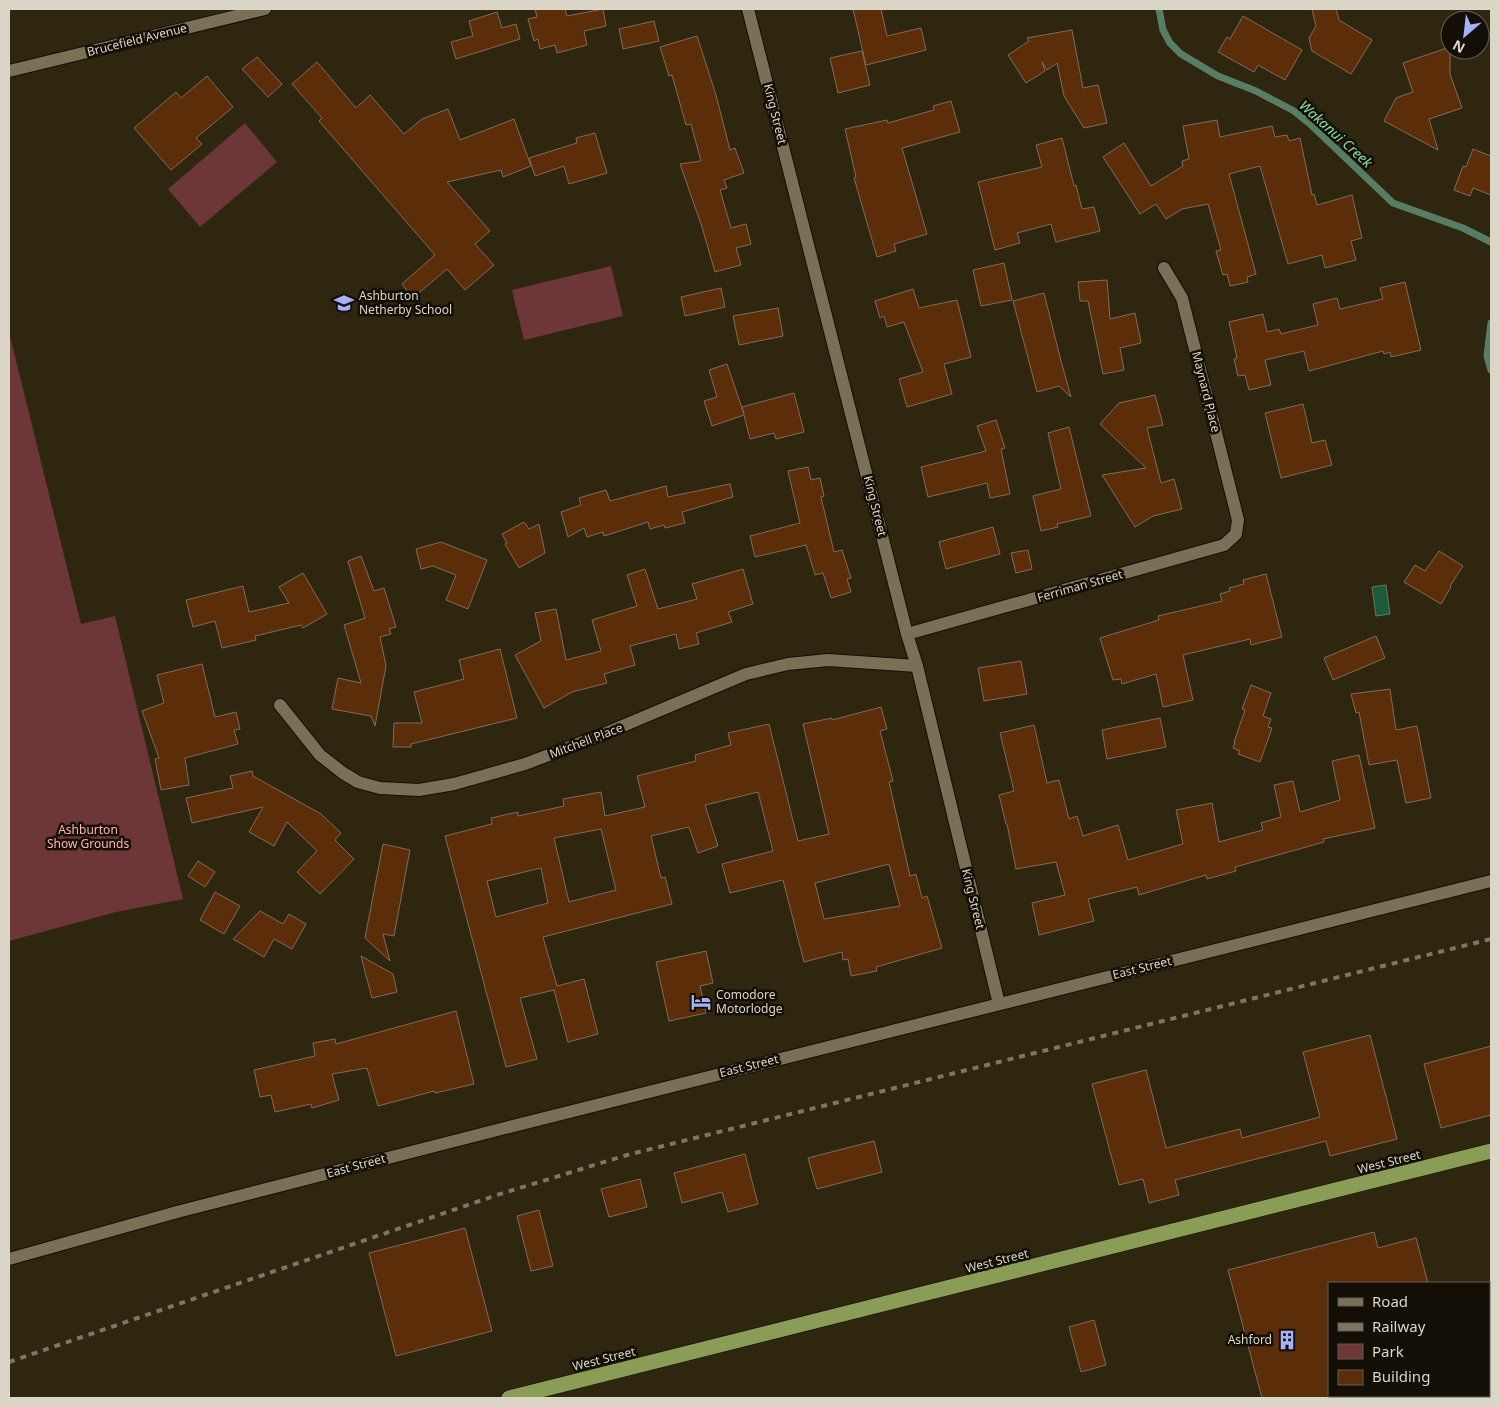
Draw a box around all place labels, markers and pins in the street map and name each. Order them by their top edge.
place label: Ashburton Netherby School [359,287,452,318]
school or university icon: Ashburton Netherby School [333,292,355,314]
place label: Comodore Motorlodge [716,986,783,1017]
hotel icon: Comodore Motorlodge [690,991,712,1013]
building icon: Ashford [1276,1329,1298,1351]
place label: Ashford [1228,1331,1272,1348]

